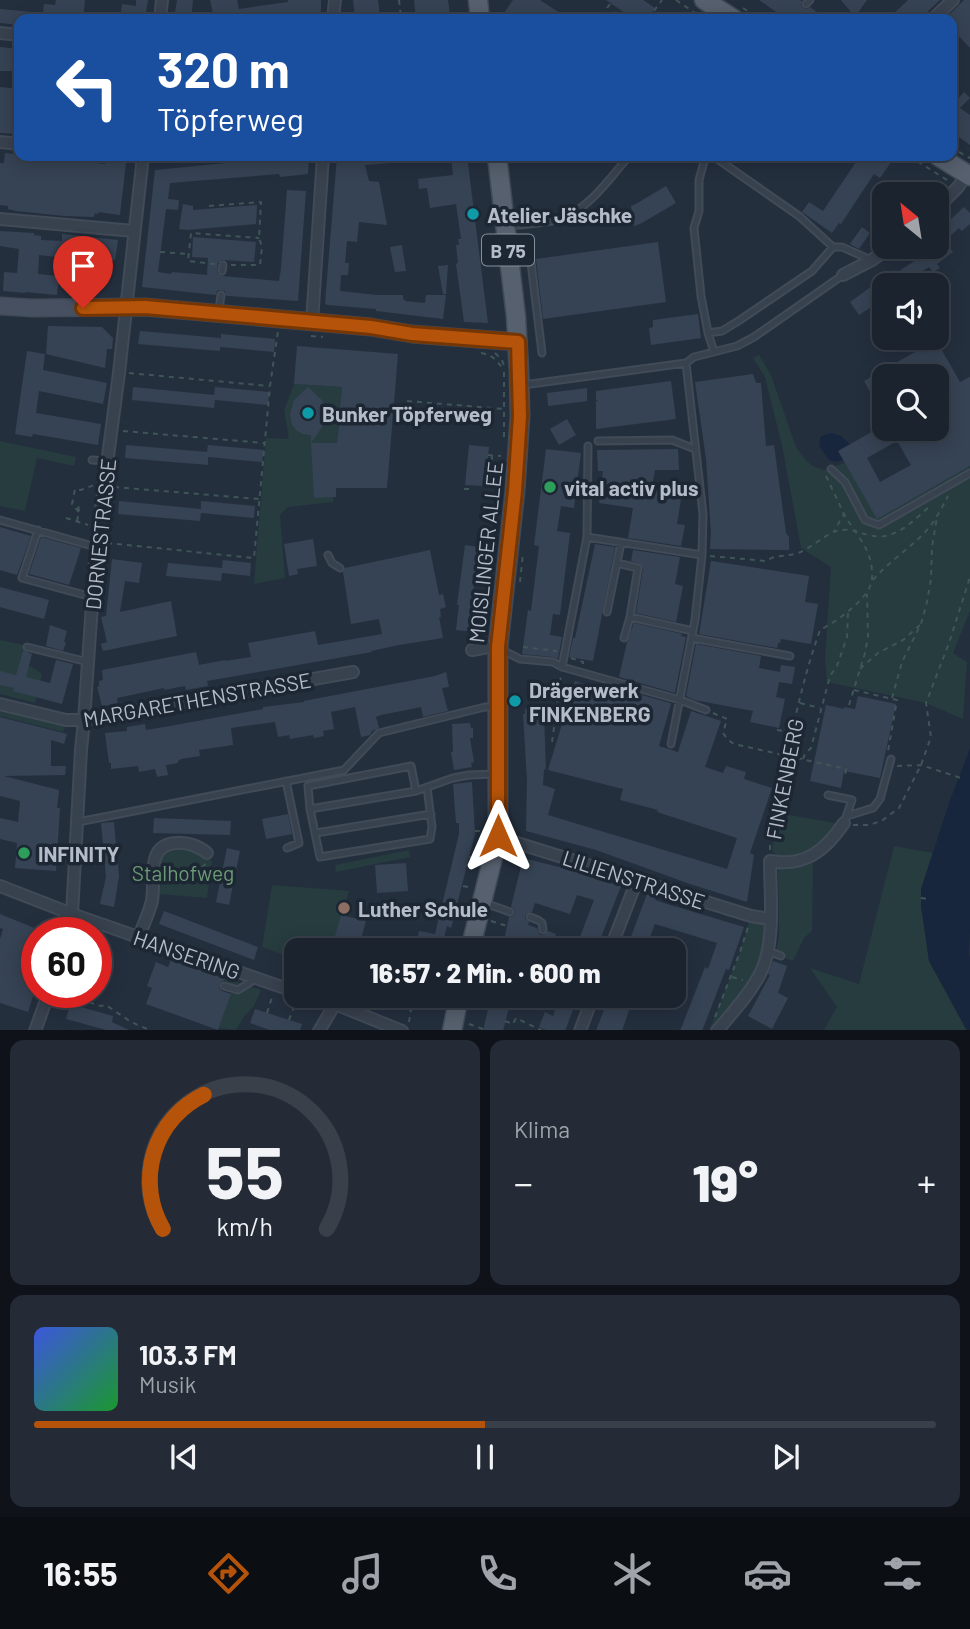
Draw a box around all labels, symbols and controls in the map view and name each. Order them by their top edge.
text: 320 m [157,39,290,98]
icon: left [42,42,133,133]
text: Töpferweg [157,99,304,137]
north arrow [872,182,948,259]
map controls [872,182,949,441]
place label: Atelier Jäschke [487,202,632,227]
marker: Atelier Jäschke [465,206,481,222]
road number: B 75 [482,234,534,266]
pin [53,236,113,308]
icon: arrive [64,247,102,285]
button: sound [872,273,949,350]
button: search [872,364,949,441]
place label: Bunker Töpferweg [322,401,492,426]
marker: Bunker Töpferweg [300,405,316,421]
street label: DORNESTRASSE [80,457,120,611]
street label: MOISLINGER ALLEE [463,460,507,644]
place label: vital activ plus [564,475,699,500]
marker: vital activ plus [542,479,558,495]
street label: MARGARETHENSTRASSE [81,667,313,731]
place label: Drägerwerk FINKENBERG [529,677,651,726]
marker: Drägerwerk FINKENBERG [507,693,523,709]
street label: FINKENBERG [760,716,808,842]
position arrow [461,799,535,873]
place label: INFINITY [38,841,119,866]
street label: LILIENSTRASSE [560,844,708,914]
marker: INFINITY [16,845,32,861]
park label: Stalhofweg [132,860,234,885]
place label: Luther Schule [358,896,488,921]
marker: Luther Schule [336,900,352,916]
speed limit sign: 60 [21,917,112,1008]
street label: HANSERING [130,924,244,984]
text: 16:57 · 2 Min. · 600 m [369,957,601,988]
text: Klima [514,1115,570,1143]
text: 55 [206,1126,284,1214]
text: 19° [692,1150,758,1212]
text: − [514,1159,533,1205]
text: + [917,1159,936,1205]
text: km/h [217,1210,273,1240]
text: 103.3 FM [139,1339,236,1370]
text: Musik [139,1370,196,1398]
icon: previous [165,1438,203,1476]
icon: pause [466,1438,504,1476]
icon: next [767,1438,805,1476]
icon: directions [204,1549,253,1598]
icon: music [338,1549,387,1598]
icon: phone [473,1549,522,1598]
icon: climate [608,1549,657,1598]
icon: car [743,1549,792,1598]
icon: filters [878,1549,927,1598]
text: 16:55 [43,1554,118,1592]

